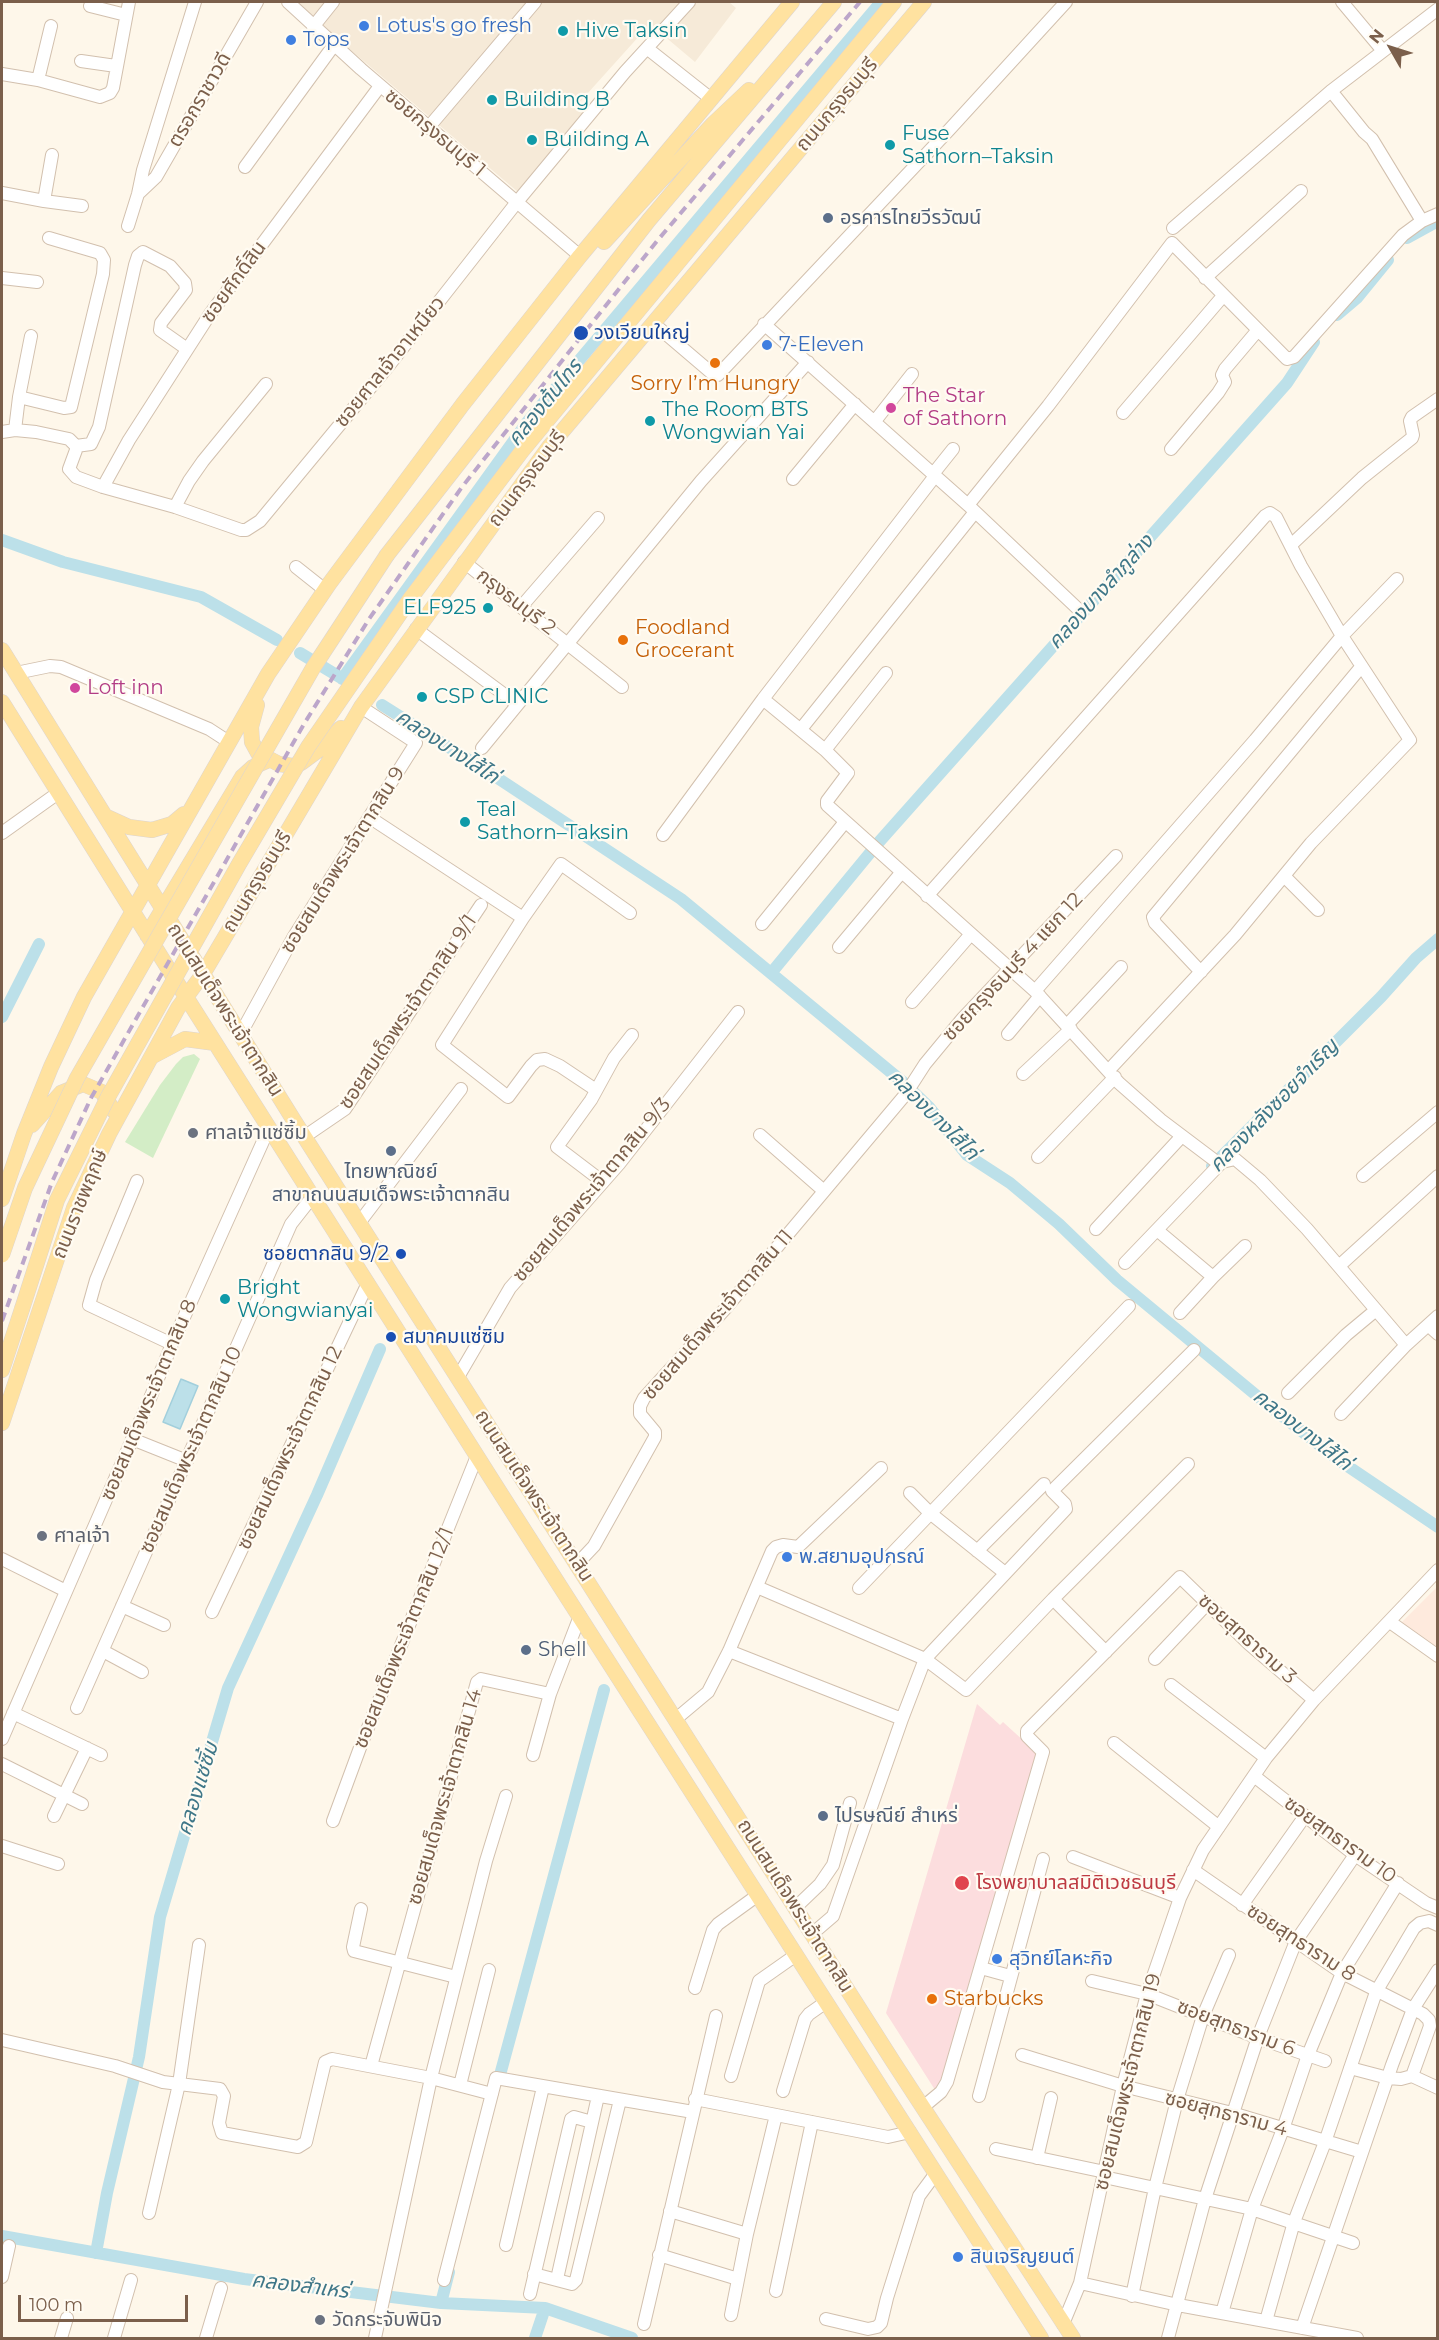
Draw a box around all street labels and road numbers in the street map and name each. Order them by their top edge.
street label: ตรอกราชาวดี [163,48,237,152]
street label: ถนนกรุงธนบุรี [791,54,883,156]
street label: ซอยกรุงธนบุรี 1 [380,84,490,182]
street label: ซอยศักดิ์สิน [196,236,272,328]
street label: ซอยศาลเจ้าอาเหนียว [330,292,450,432]
street label: ถนนกรุงธนบุรี [483,426,571,532]
street label: กรุงธนบุรี 2 [472,564,560,640]
street label: ซอยสมเด็จพระเจ้าตากสิน 9 [276,762,410,958]
street label: ถนนกรุงธนบุรี [217,827,297,937]
street label: ซอยกรุงธนบุรี 4 แยก 12 [938,888,1088,1046]
street label: ซอยสมเด็จพระเจ้าตากสิน 9/1 [334,910,482,1114]
street label: ถนนสมเด็จพระเจ้าตากสิน [162,919,288,1101]
street label: ซอยสมเด็จพระเจ้าตากสิน 9/3 [508,1093,676,1287]
street label: ถนนราชพฤกษ์ [47,1146,113,1262]
street label: ซอยสมเด็จพระเจ้าตากสิน 11 [638,1225,798,1405]
street label: ซอยสมเด็จพระเจ้าตากสิน 8 [96,1296,202,1504]
street label: ซอยสมเด็จพระเจ้าตากสิน 12 [232,1342,348,1554]
street label: ซอยสมเด็จพระเจ้าตากสิน 10 [135,1343,247,1557]
street label: ถนนสมเด็จพระเจ้าตากสิน [469,1406,599,1586]
street label: ซอยสมเด็จพระเจ้าตากสิน 12/1 [349,1524,459,1752]
street label: ซอยสุทธาราม 3 [1193,1589,1301,1689]
street label: ซอยสมเด็จพระเจ้าตากสิน 14 [403,1686,487,1908]
street label: ซอยสุทธาราม 10 [1279,1791,1401,1889]
street label: ถนนสมเด็จพระเจ้าตากสิน [732,1815,858,1997]
street label: ซอยสุทธาราม 8 [1242,1899,1360,1987]
street label: ซอยสมเด็จพระเจ้าตากสิน 19 [1089,1971,1167,2193]
street label: ซอยสุทธาราม 6 [1174,1994,1298,2062]
street label: ซอยสุทธาราม 4 [1162,2086,1290,2142]

